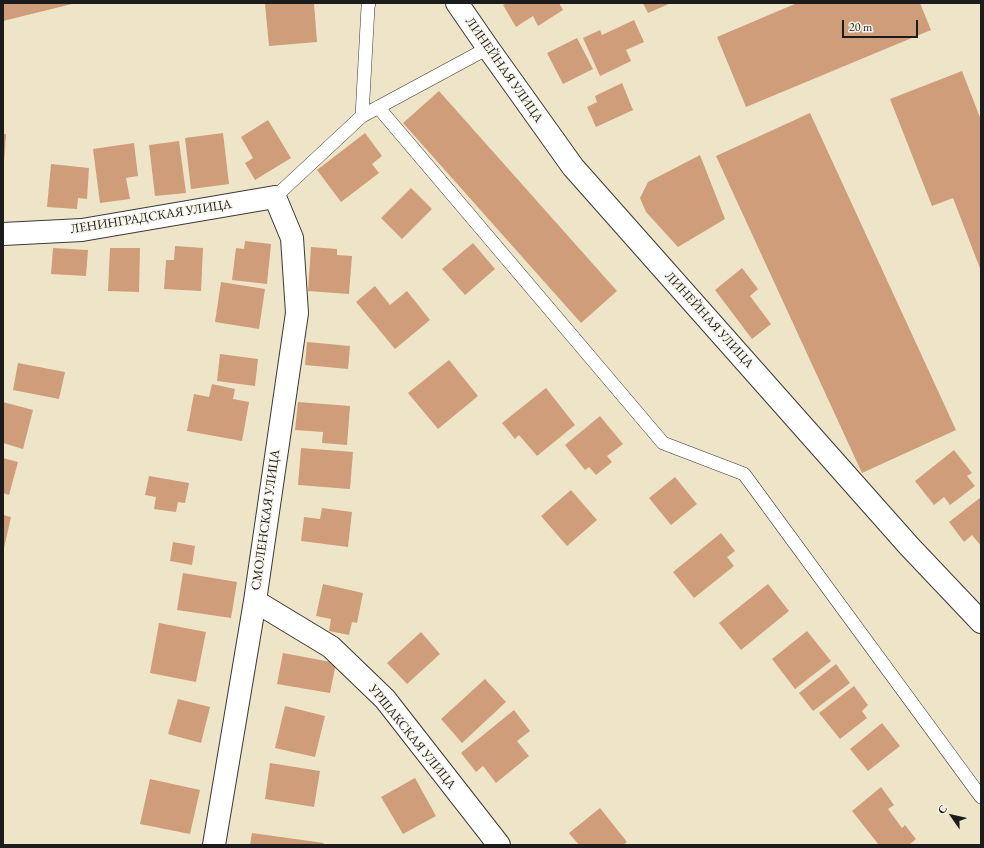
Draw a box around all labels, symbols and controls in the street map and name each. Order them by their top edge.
scale bar [844,12,920,38]
street label: ЛИНЕЙНАЯ УЛИЦА [462,14,546,126]
text: 20 m [849,19,872,35]
street label: ЛЕНИНГРАДСКАЯ УЛИЦА [69,197,233,237]
street label: ЛИНЕЙНАЯ УЛИЦА [661,268,757,372]
street label: СМОЛЕНСКАЯ УЛИЦА [248,449,284,591]
street label: УРШАКСКАЯ УЛИЦА [365,682,459,792]
north arrow [932,796,972,836]
text: С [934,802,950,816]

